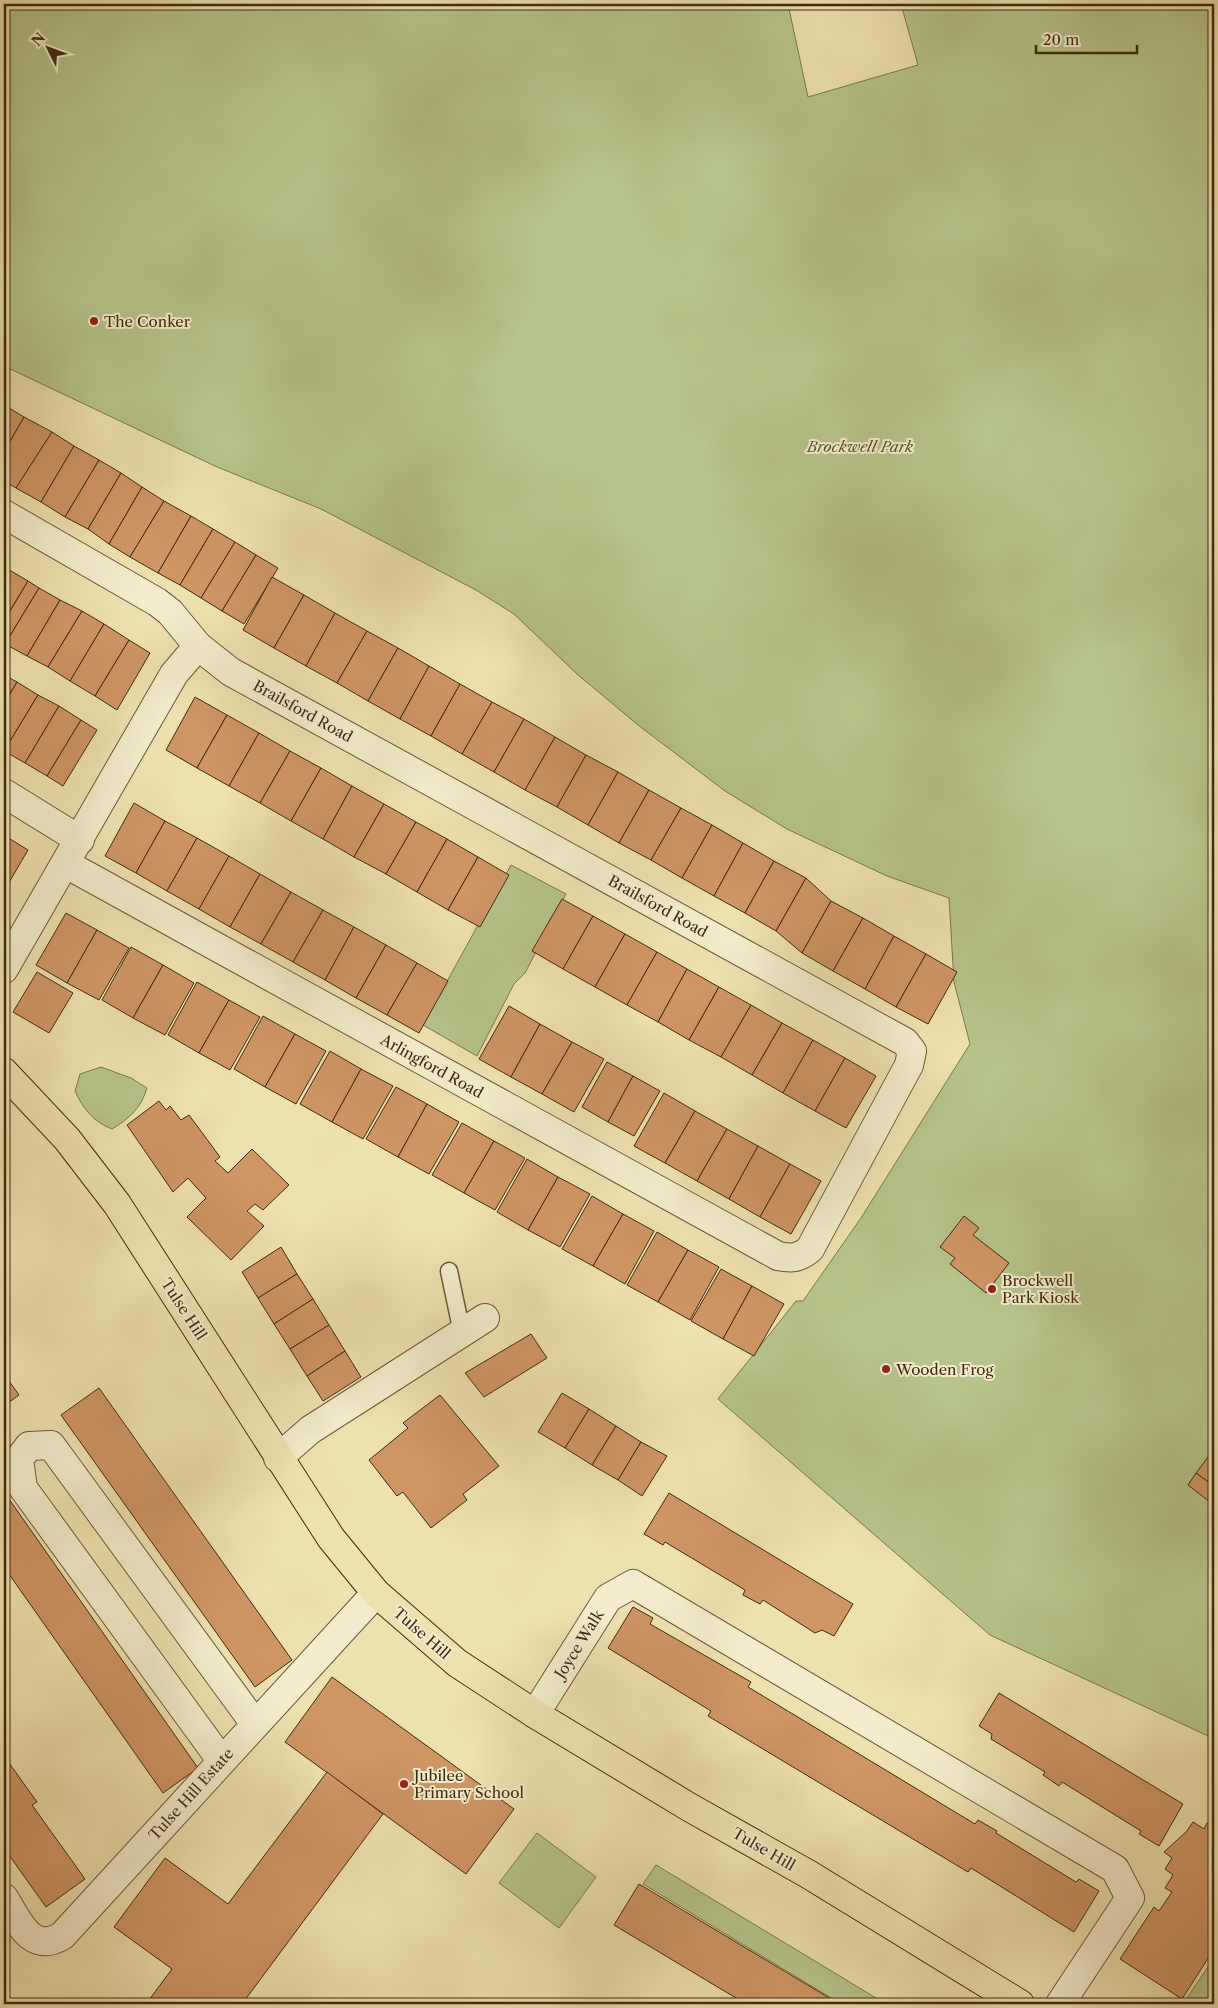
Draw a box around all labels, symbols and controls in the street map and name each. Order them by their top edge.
north arrow [22,22,72,72]
scale bar [1036,22,1137,54]
text: N [28,29,49,50]
text: 20 m [1043,30,1079,49]
place label: The Conker [104,312,191,331]
marker: The Conker [88,315,100,327]
park label: Brockwell Park [806,437,913,456]
street label: Brailsford Road [250,676,356,746]
street label: Brailsford Road [605,871,711,941]
street label: Arlingford Road [376,1029,487,1102]
place label: Brockwell Park Kiosk [1002,1271,1080,1307]
street label: Tulse Hill [157,1275,211,1344]
marker: Brockwell Park Kiosk [986,1283,998,1295]
place label: Wooden Frog [895,1360,994,1379]
marker: Wooden Frog [880,1363,892,1375]
street label: Tulse Hill [389,1603,455,1663]
street label: Joyce Walk [549,1605,608,1684]
street label: Tulse Hill Estate [145,1744,237,1844]
place label: Jubilee Primary School [412,1766,525,1802]
marker: Jubilee Primary School [398,1778,410,1790]
street label: Tulse Hill [729,1823,799,1875]

